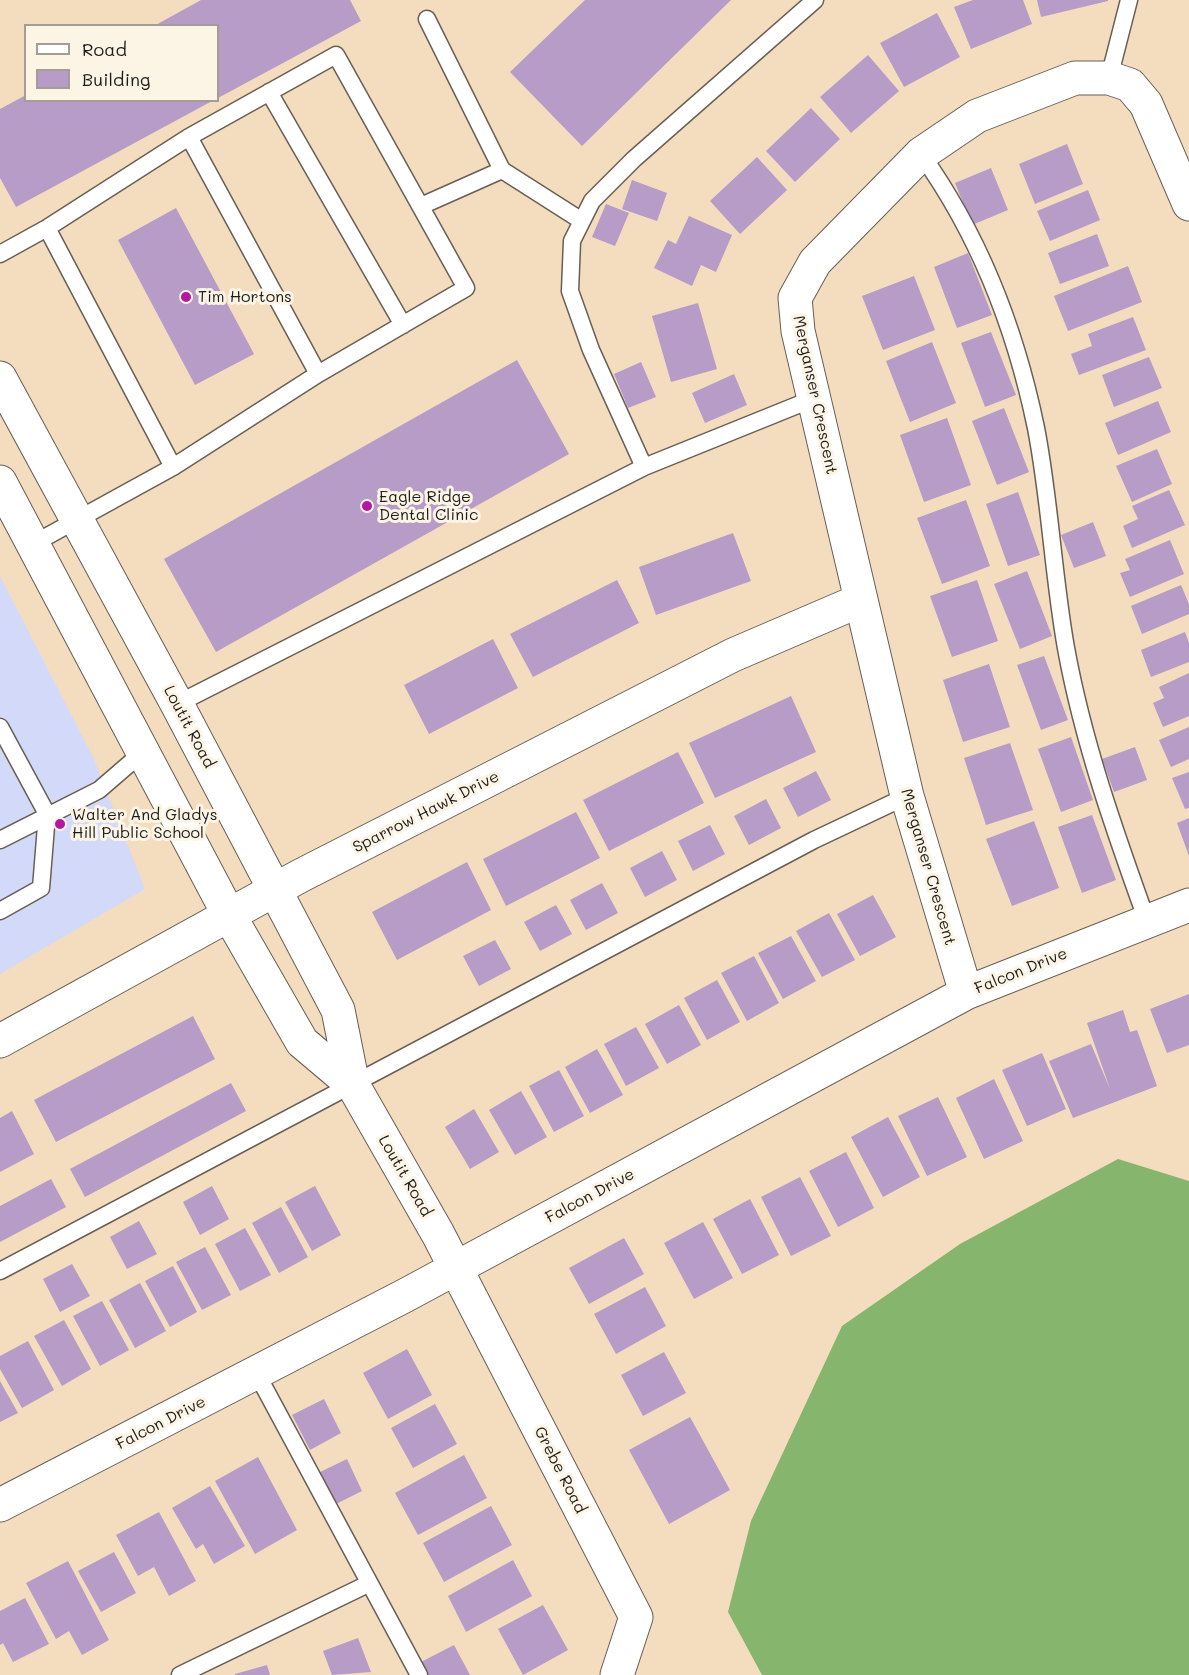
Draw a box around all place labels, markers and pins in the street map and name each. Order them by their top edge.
place label: Tim Hortons [198,287,292,307]
marker: Tim Hortons [179,290,193,304]
place label: Eagle Ridge Dental Clinic [379,487,478,525]
marker: Eagle Ridge Dental Clinic [360,499,374,513]
place label: Walter And Gladys Hill Public School [72,805,217,843]
marker: Walter And Gladys Hill Public School [53,817,67,831]

